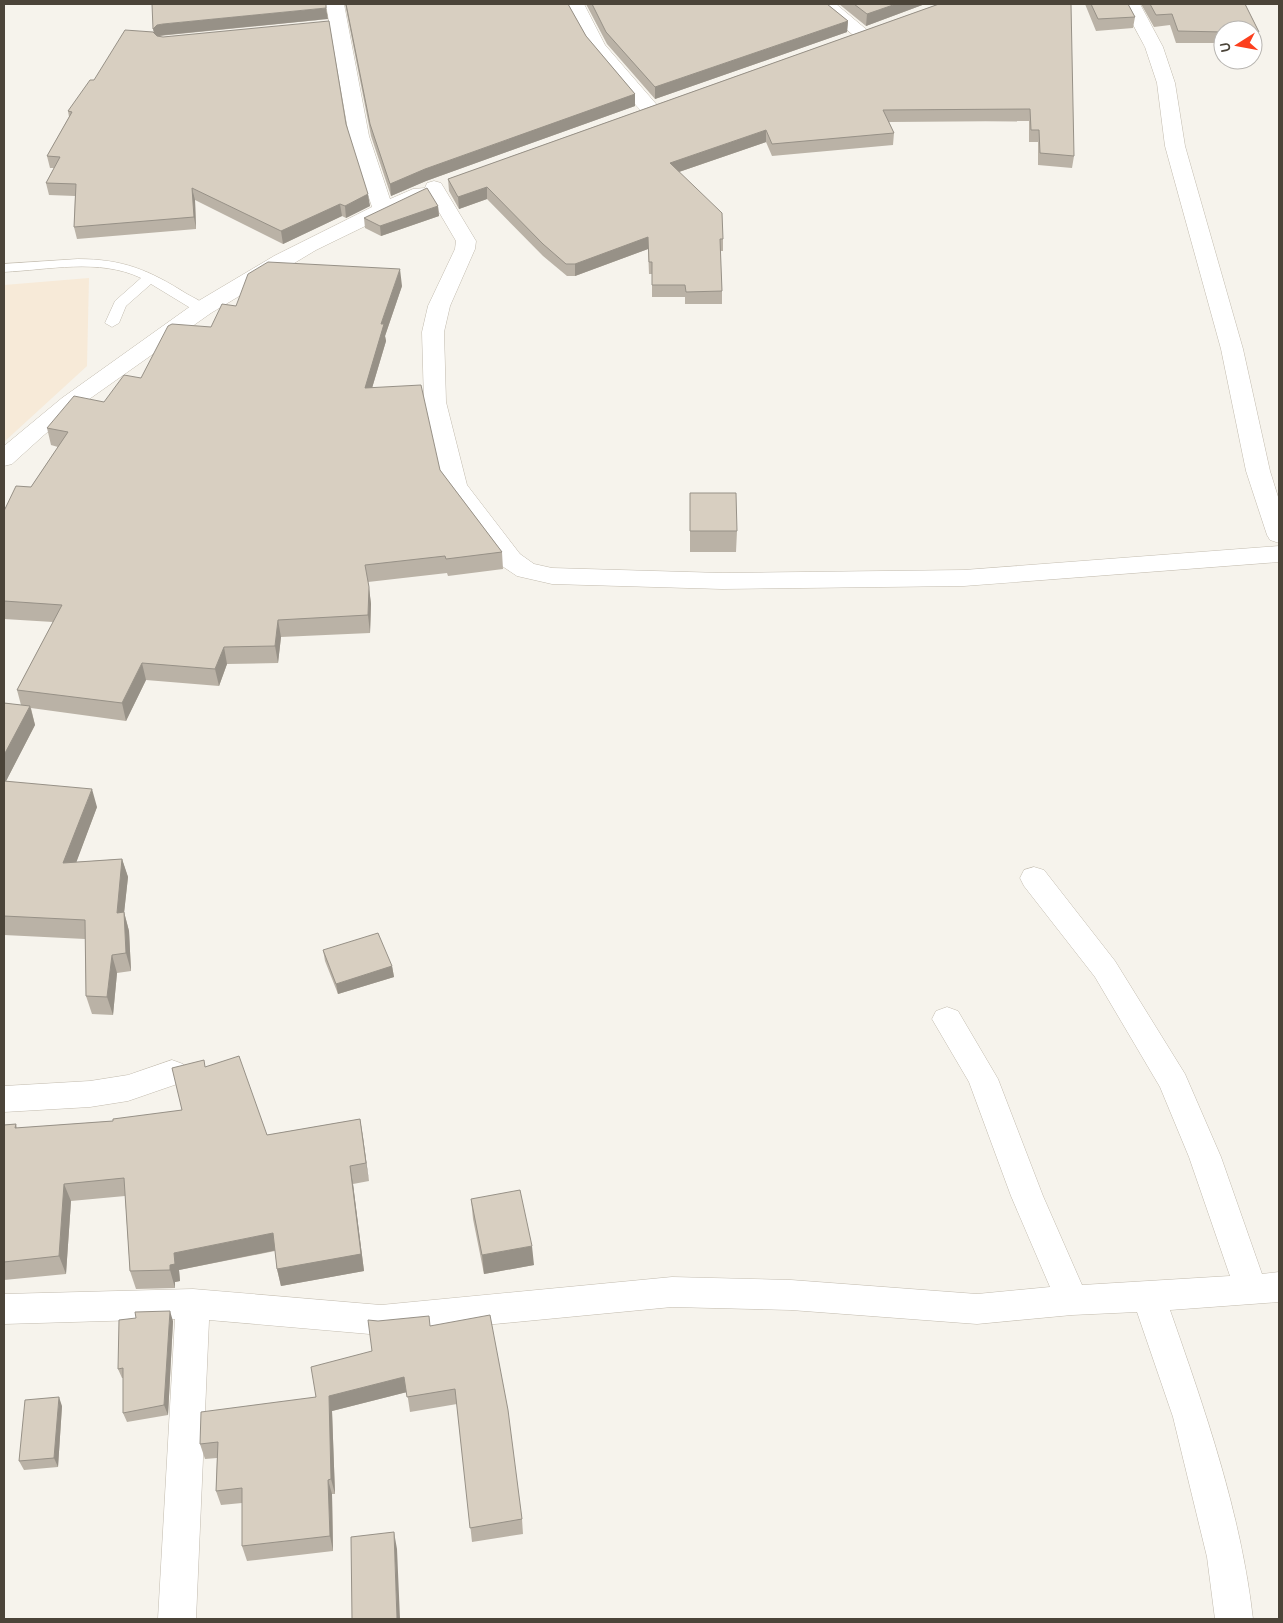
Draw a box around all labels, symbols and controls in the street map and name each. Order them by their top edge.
north arrow [1213,20,1263,70]
text: U [1215,41,1235,54]

